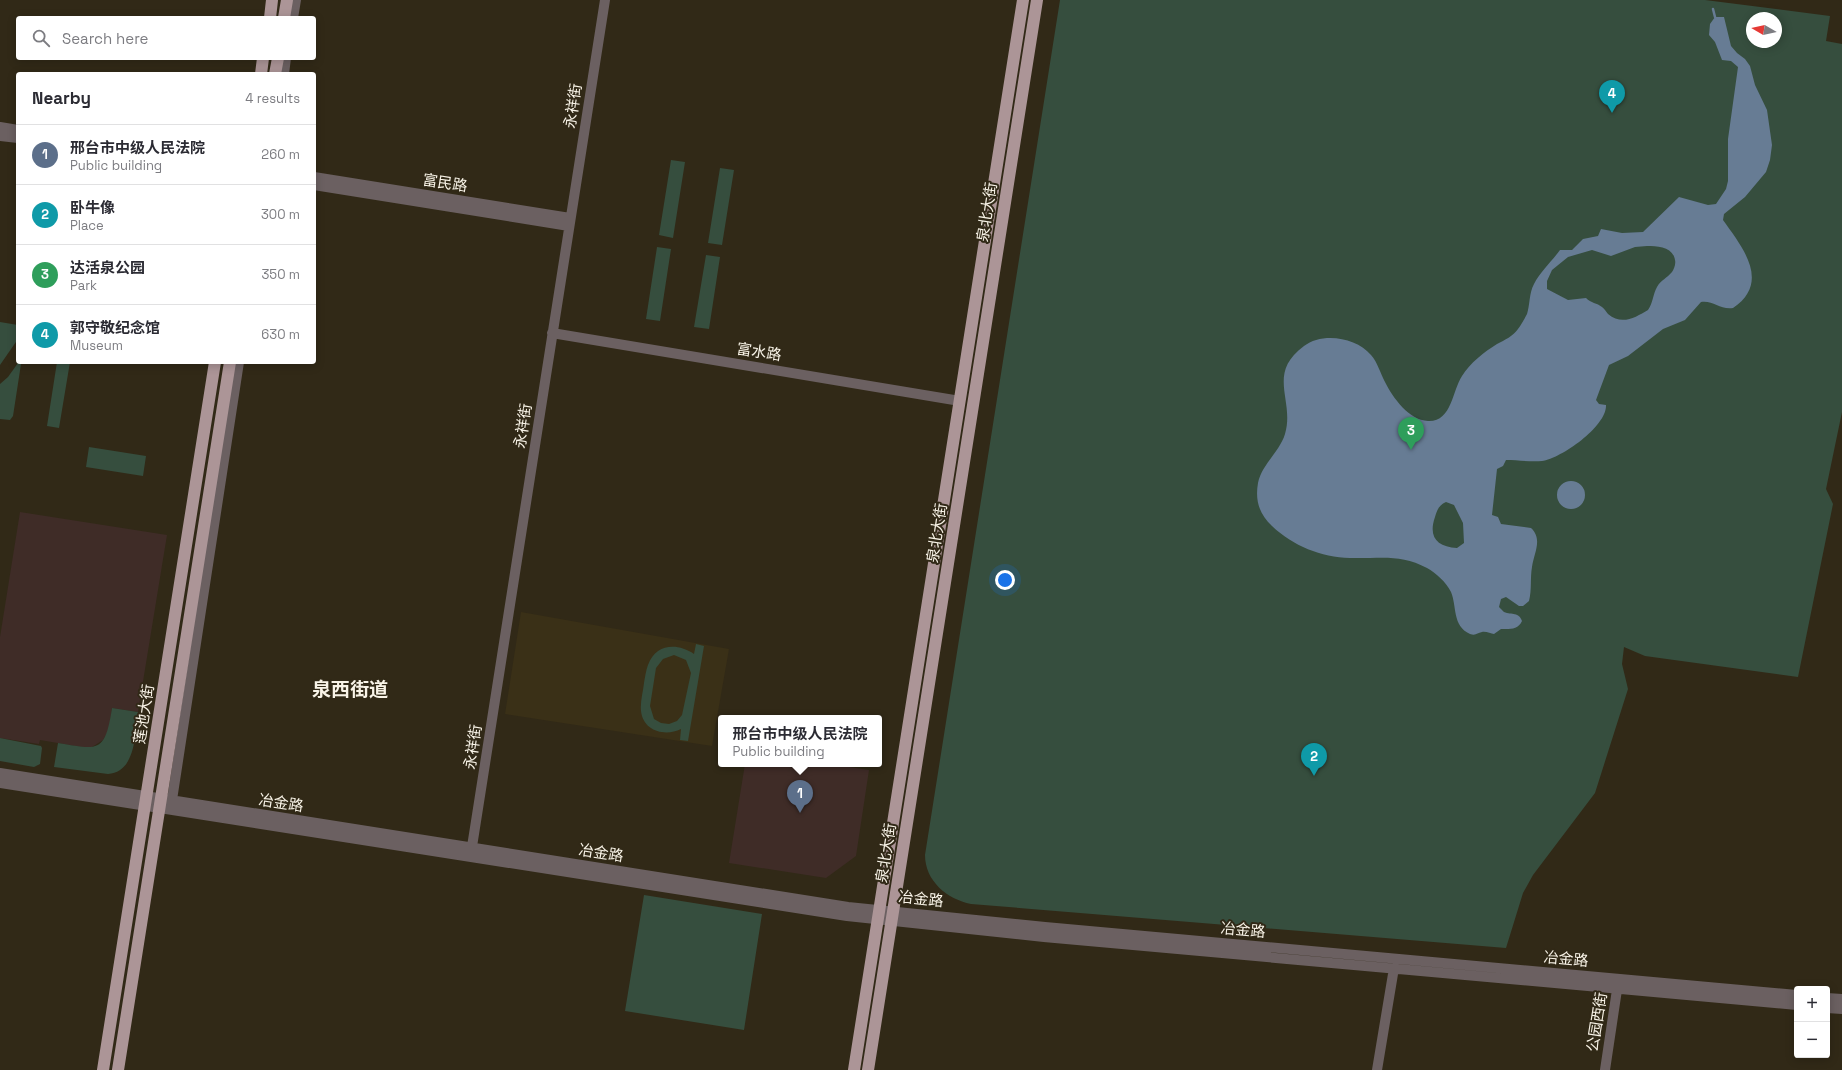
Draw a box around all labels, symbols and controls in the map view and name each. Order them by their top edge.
north arrow [1746,12,1782,48]
search box [16,16,316,60]
icon: search [30,27,52,49]
text: Search here [62,29,148,48]
pin: 4 [1599,80,1625,113]
street label: 永祥街 [560,82,585,130]
text: Nearby [32,87,91,109]
text: 4 results [245,90,300,107]
text: 邢台市中级人民法院 [70,138,205,157]
text: 1 [42,146,48,163]
text: 260 m [261,146,300,163]
text: Public building [70,157,162,174]
street label: 富民路 [421,170,469,195]
street label: 泉北大街 [972,181,1001,243]
text: 卧牛像 [70,198,115,217]
text: 2 [41,206,49,223]
text: 300 m [261,206,300,223]
text: Place [70,217,104,234]
text: 达活泉公园 [70,258,145,277]
text: 3 [41,266,49,283]
text: 350 m [262,266,300,283]
text: Park [70,277,97,294]
text: 郭守敬纪念馆 [70,318,160,337]
text: 4 [41,326,49,343]
text: 630 m [261,326,300,343]
text: Museum [70,337,123,354]
street label: 富水路 [735,339,783,364]
street label: 永祥街 [510,402,535,450]
pin: 3 [1398,417,1424,450]
street label: 泉北大街 [922,502,951,564]
your location [995,570,1015,590]
district label: 泉西街道 [312,677,388,702]
street label: 莲池大街 [129,683,158,745]
popup [718,715,882,767]
street label: 永祥街 [460,723,485,771]
text: 邢台市中级人民法院 [732,724,868,743]
text: Public building [732,743,825,760]
pin: 2 [1301,743,1327,776]
pin: 1 [787,780,813,813]
street label: 冶金路 [257,790,305,815]
street label: 泉北大街 [871,822,900,884]
street label: 冶金路 [577,840,625,865]
street label: 冶金路 [898,887,944,910]
street label: 冶金路 [1220,918,1266,941]
street label: 冶金路 [1543,947,1589,970]
map controls [1794,986,1830,1058]
button: + [1794,986,1830,1022]
street label: 公园西街 [1582,991,1611,1053]
button: − [1794,1022,1830,1058]

